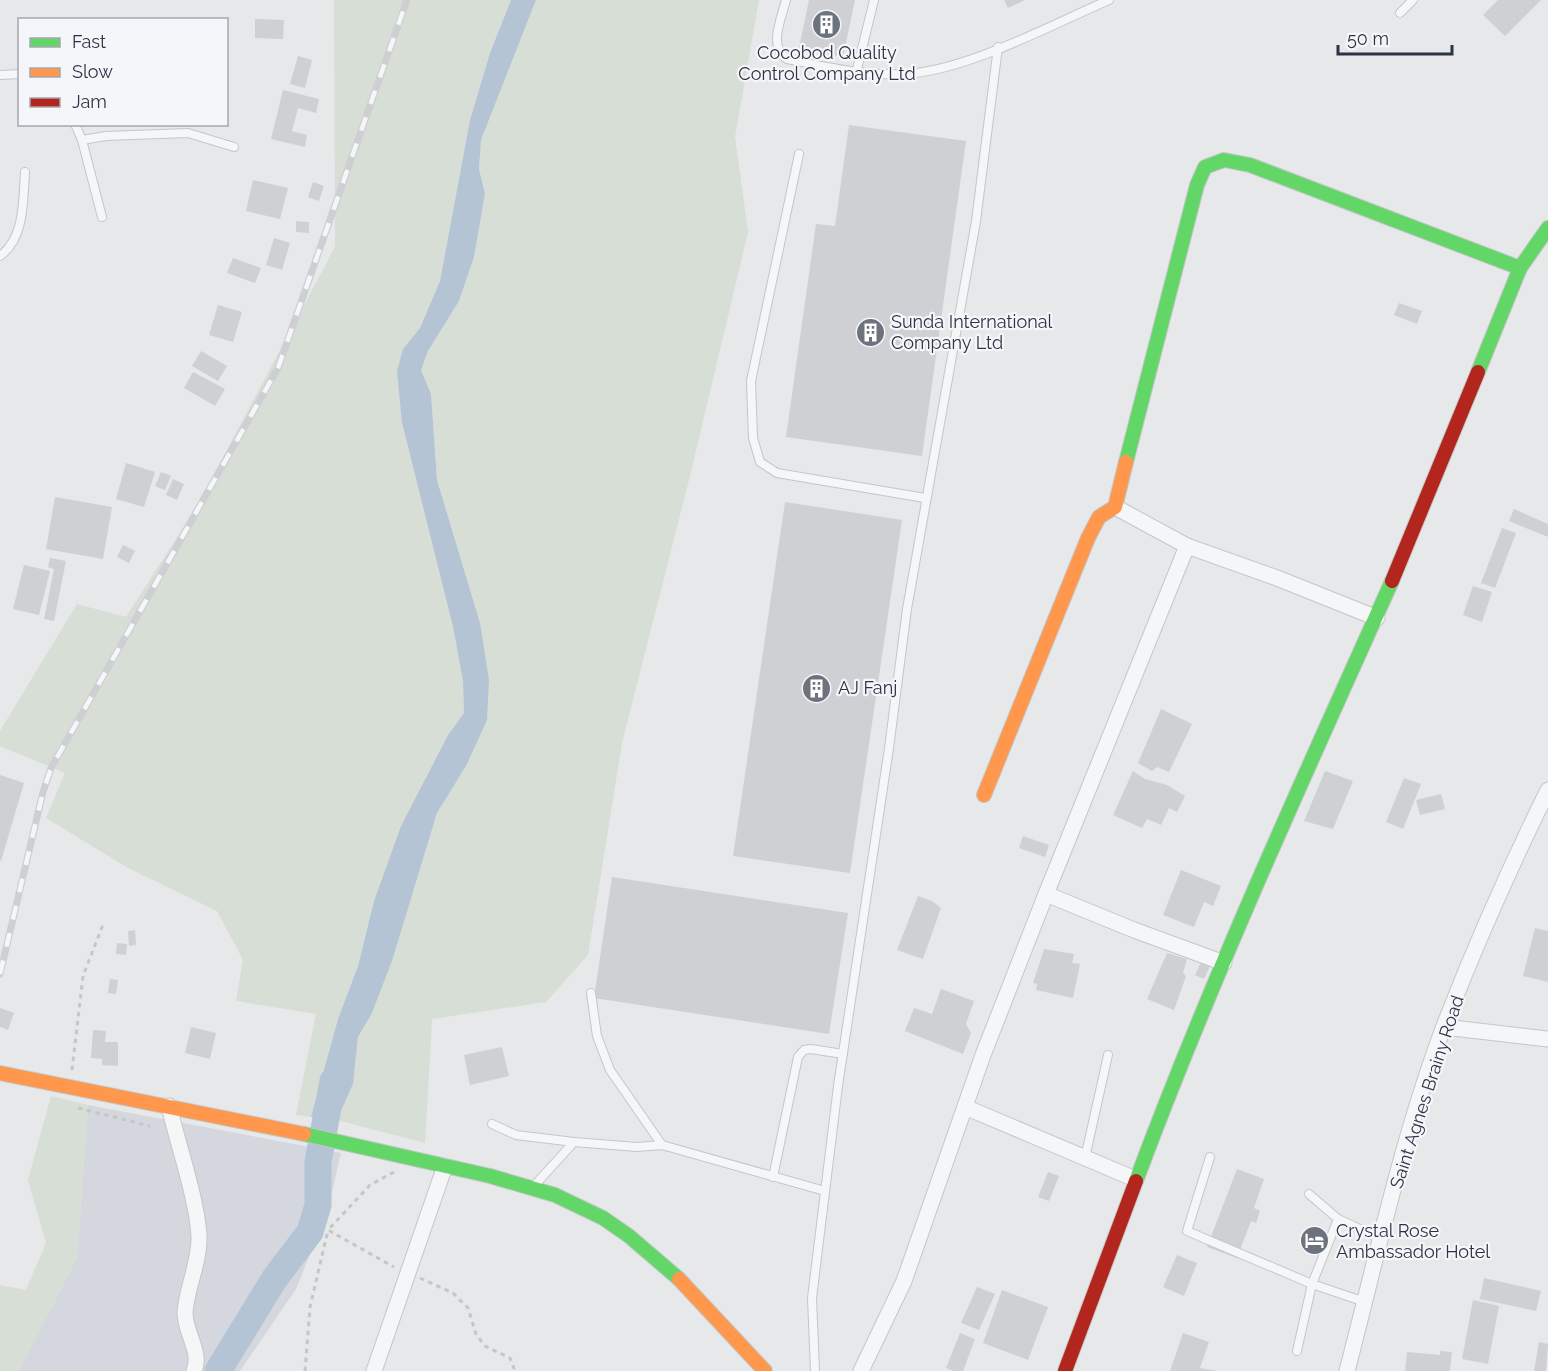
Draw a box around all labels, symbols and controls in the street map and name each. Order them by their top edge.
building icon: Cocobod Quality Control Company Ltd [811,8,843,40]
legend [18,18,228,126]
scale bar [1338,18,1452,56]
text: 50 m [1347,28,1389,49]
text: Fast [72,31,106,52]
place label: Cocobod Quality Control Company Ltd [738,42,916,84]
text: Slow [72,61,113,82]
text: Jam [72,91,107,112]
place label: Sunda International Company Ltd [891,311,1053,353]
building icon: Sunda International Company Ltd [854,316,886,348]
building icon: AJ Fanj [801,672,833,704]
place label: AJ Fanj [838,677,897,698]
street label: Saint Agnes Brainy Road [1385,993,1468,1191]
place label: Crystal Rose Ambassador Hotel [1336,1220,1490,1262]
hotel icon: Crystal Rose Ambassador Hotel [1299,1225,1331,1257]

